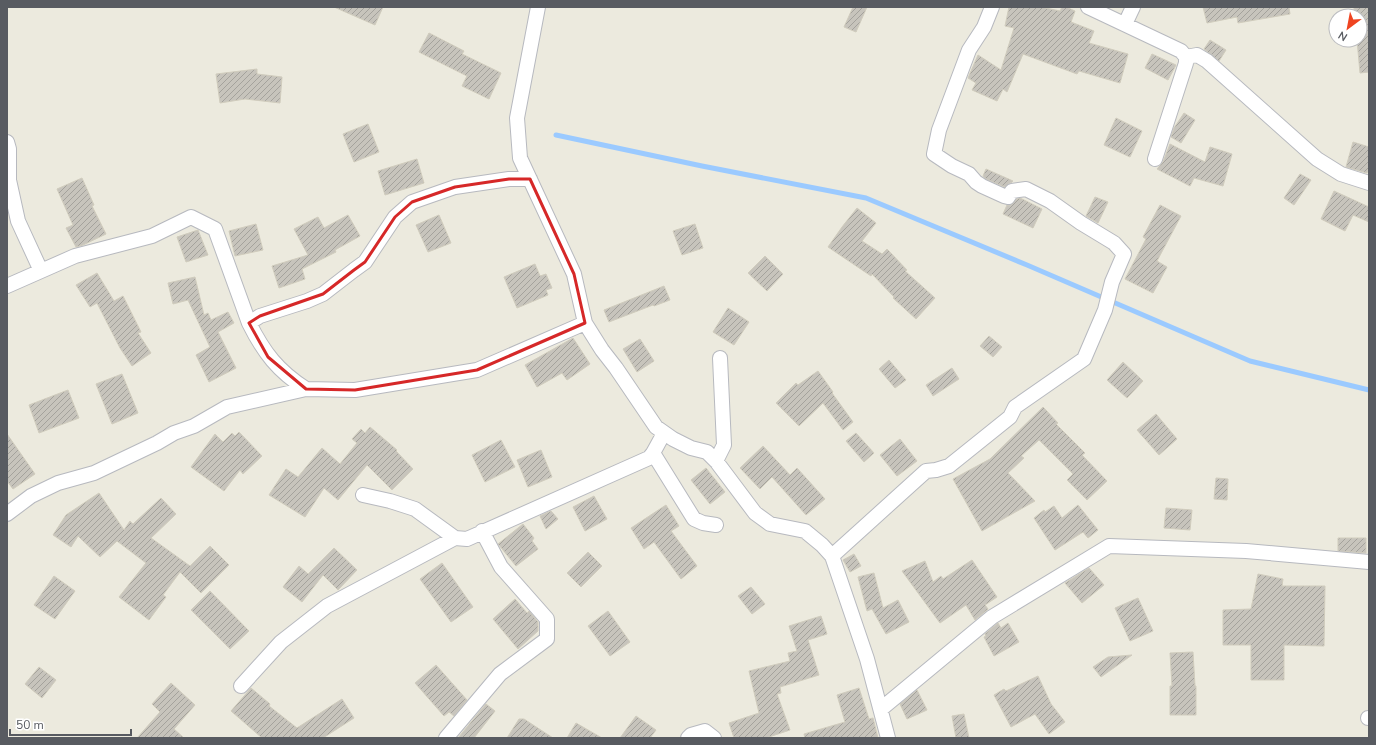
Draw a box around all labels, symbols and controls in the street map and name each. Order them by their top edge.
north arrow [1328,8,1368,48]
text: N [1335,28,1350,45]
scale bar [10,711,131,737]
text: 50 m [16,717,44,733]

